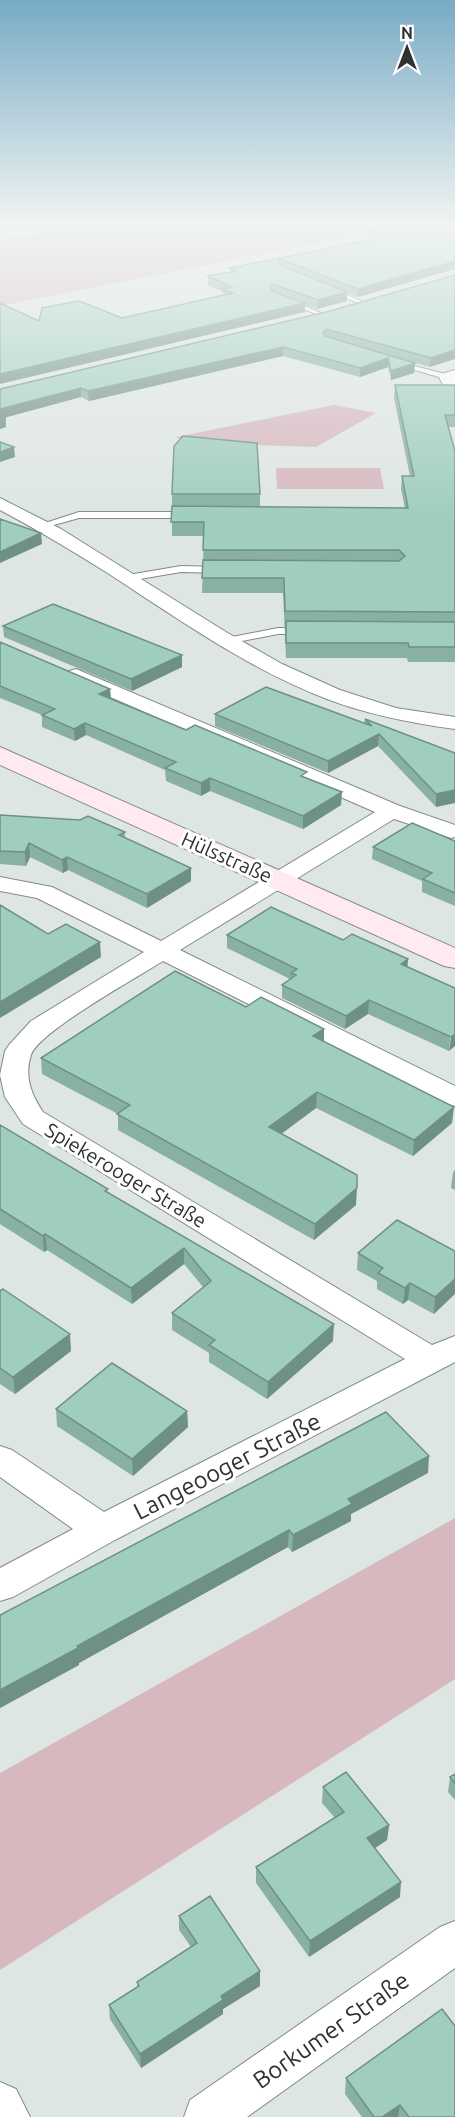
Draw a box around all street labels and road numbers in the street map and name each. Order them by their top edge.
street label: Hülsstraße [178,827,276,887]
street label: Spiekerooger Straße [41,1118,211,1232]
street label: Langeooger Straße [129,1407,325,1525]
street label: Borkumer Straße [248,1966,414,2094]

